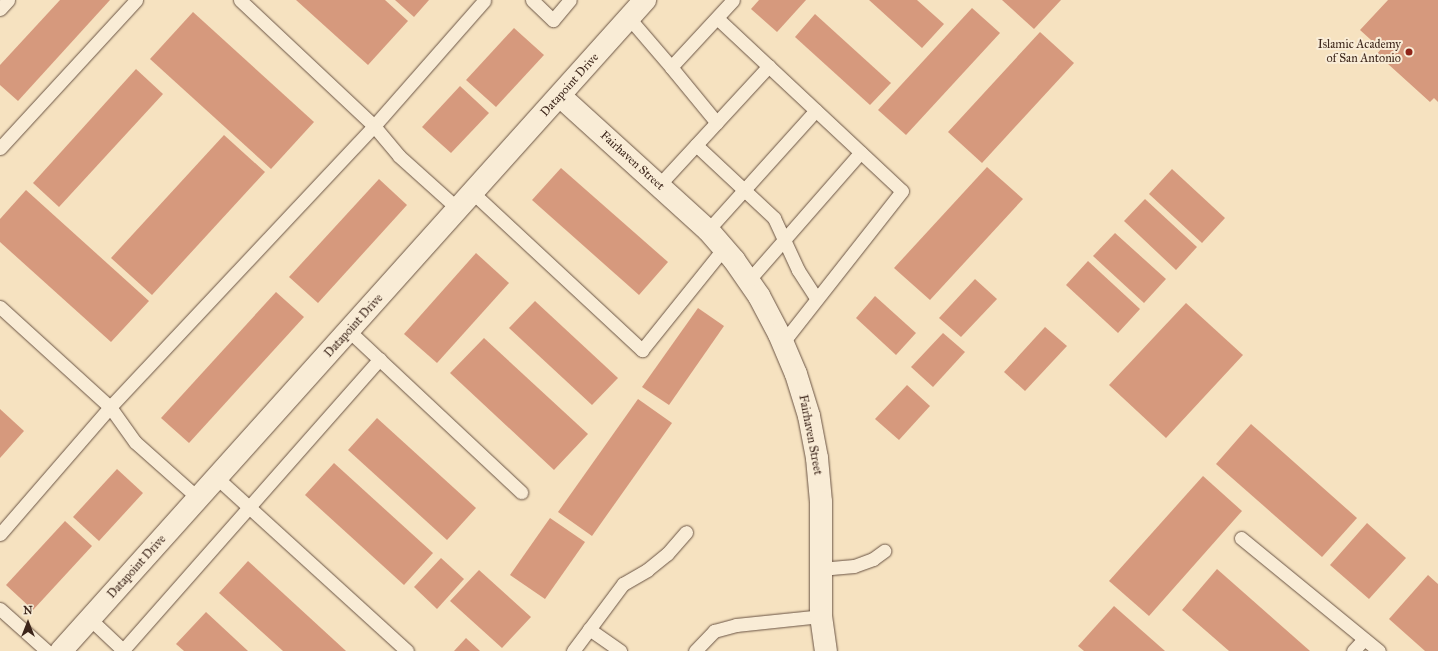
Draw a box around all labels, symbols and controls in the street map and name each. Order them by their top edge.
place label: Islamic Academy of San Antonio [1318,38,1401,66]
marker: Islamic Academy of San Antonio [1404,47,1414,57]
street label: Datapoint Drive [538,50,602,120]
street label: Fairhaven Street [597,128,667,194]
street label: Datapoint Drive [322,291,386,361]
street label: Fairhaven Street [795,394,825,476]
street label: Datapoint Drive [105,532,169,602]
north arrow [8,603,48,643]
text: N [23,604,33,617]

